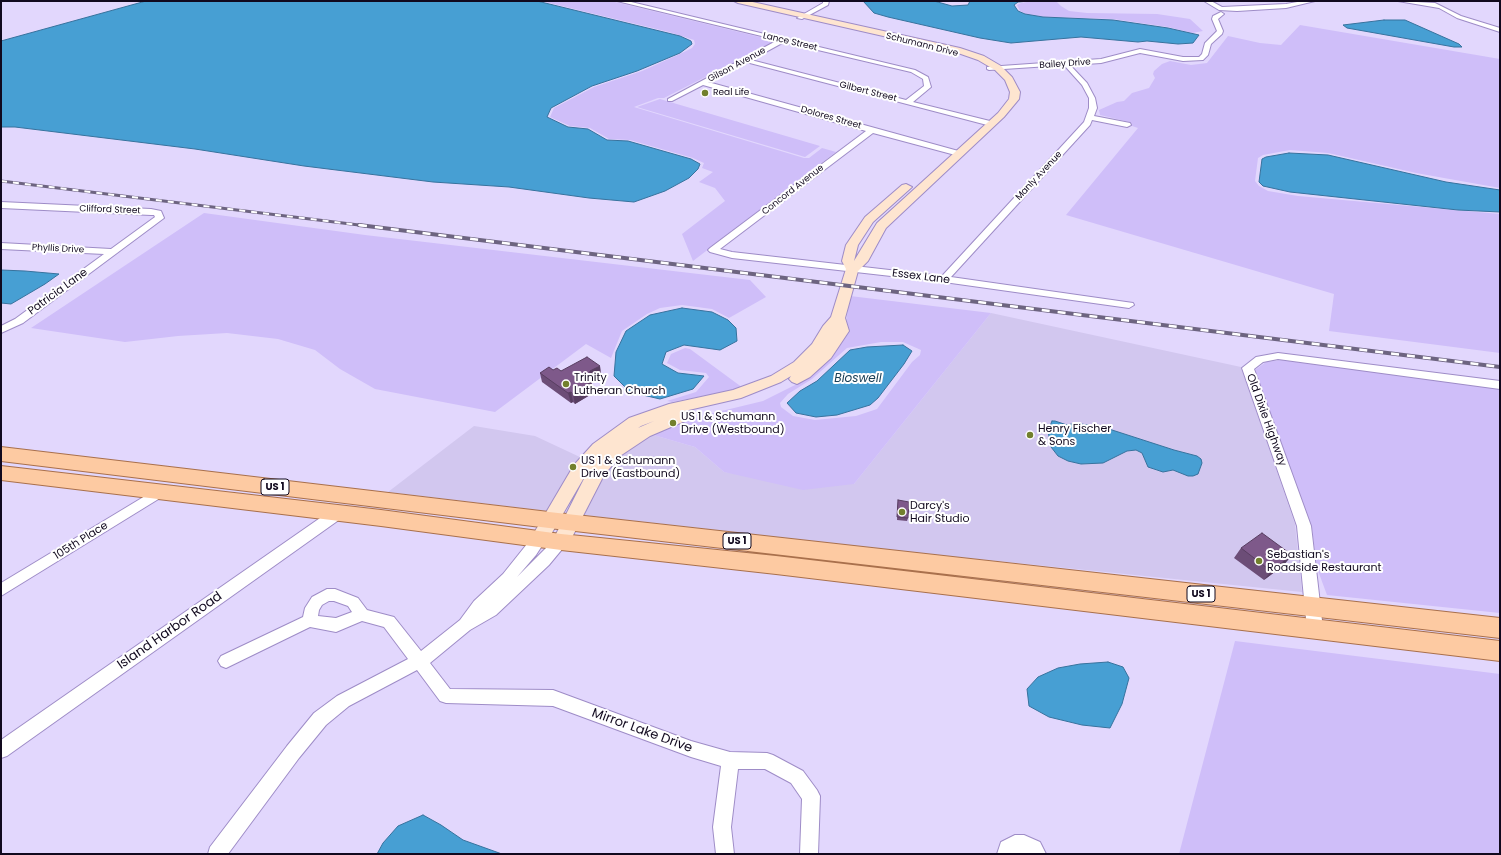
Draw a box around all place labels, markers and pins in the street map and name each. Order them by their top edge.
marker: Real Life [700,88,710,98]
place label: Real Life [713,88,749,98]
place label: Trinity Lutheran Church [574,371,666,397]
marker: Trinity Lutheran Church [561,379,571,389]
place label: US 1 & Schumann Drive (Westbound) [681,410,785,436]
marker: US 1 & Schumann Drive (Westbound) [668,418,678,428]
place label: Henry Fischer & Sons [1038,422,1111,448]
marker: Henry Fischer & Sons [1025,430,1035,440]
place label: US 1 & Schumann Drive (Eastbound) [581,454,680,480]
marker: US 1 & Schumann Drive (Eastbound) [568,462,578,472]
place label: Darcy's Hair Studio [910,499,969,525]
marker: Darcy's Hair Studio [897,507,907,517]
place label: Sebastian's Roadside Restaurant [1267,548,1382,574]
marker: Sebastian's Roadside Restaurant [1254,556,1264,566]

